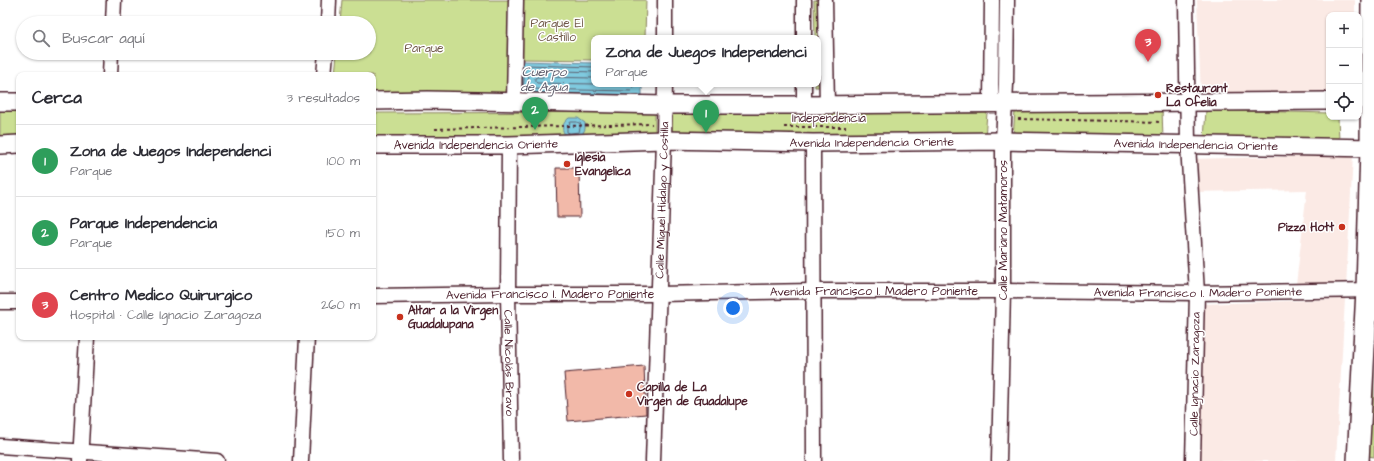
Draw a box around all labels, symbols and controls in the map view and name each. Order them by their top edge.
map controls [1326,12,1362,120]
button: + [1326,12,1362,48]
park label: Parque El Castillo [531,15,584,46]
search box [16,16,376,60]
icon: search [30,27,52,49]
text: Buscar aquí [62,28,144,49]
pin: 3 [1135,29,1161,62]
popup [591,35,821,87]
park label: Parque [404,40,444,57]
text: Zona de Juegos Independenci [605,42,807,63]
button: − [1326,48,1362,84]
water label: Cuerpo de Agua [520,63,569,97]
text: Parque [605,63,648,81]
place label: Restaurant La Ofelia [1166,80,1228,111]
button: locate [1326,84,1362,120]
text: Cerca [32,86,82,110]
text: 3 resultados [286,89,360,107]
marker: Restaurant La Ofelia [1153,90,1163,100]
pin: 2 [522,97,548,130]
pin: 1 [693,100,719,133]
street label: Independencia [792,110,866,127]
street label: Calle Miguel Hidalgo y Costilla [651,121,673,279]
street label: Avenida Independencia Oriente [790,133,955,152]
street label: Avenida Independencia Oriente [394,135,559,154]
street label: Avenida Independencia Oriente [1114,135,1279,155]
text: Zona de Juegos Independenci [70,141,271,162]
place label: Iglesia Evangelica [575,149,631,182]
text: 1 [44,152,46,170]
text: 100 m [327,152,360,170]
marker: Iglesia Evangelica [562,159,572,169]
street label: Calle Mariano Matamoros [994,160,1012,300]
text: Parque [70,162,112,180]
text: Parque Independencia [70,213,217,234]
place label: Pizza Hott [1278,219,1334,236]
marker: Pizza Hott [1337,222,1347,232]
text: 2 [41,224,49,242]
text: 150 m [326,224,360,242]
text: Parque [70,234,112,252]
street label: Avenida Francisco I. Madero Poniente [770,282,979,300]
street label: Avenida Francisco I. Madero Poniente [1094,283,1303,302]
text: Centro Medico Quirurgico [70,285,252,306]
street label: Avenida Francisco I. Madero Poniente [446,286,655,303]
text: 3 [42,296,48,314]
text: 260 m [321,296,360,314]
your location [723,298,743,318]
place label: Altar a la Virgen Guadalupana [408,302,498,334]
text: Hospital · Calle Ignacio Zaragoza [70,306,261,324]
street label: Calle Nicolás Bravo [500,310,519,417]
marker: Altar a la Virgen Guadalupana [395,312,405,322]
street label: Calle Ignacio Zaragoza [1185,312,1206,436]
place label: Capilla de La Virgen de Guadalupe [636,379,748,412]
marker: Capilla de La Virgen de Guadalupe [624,389,634,399]

